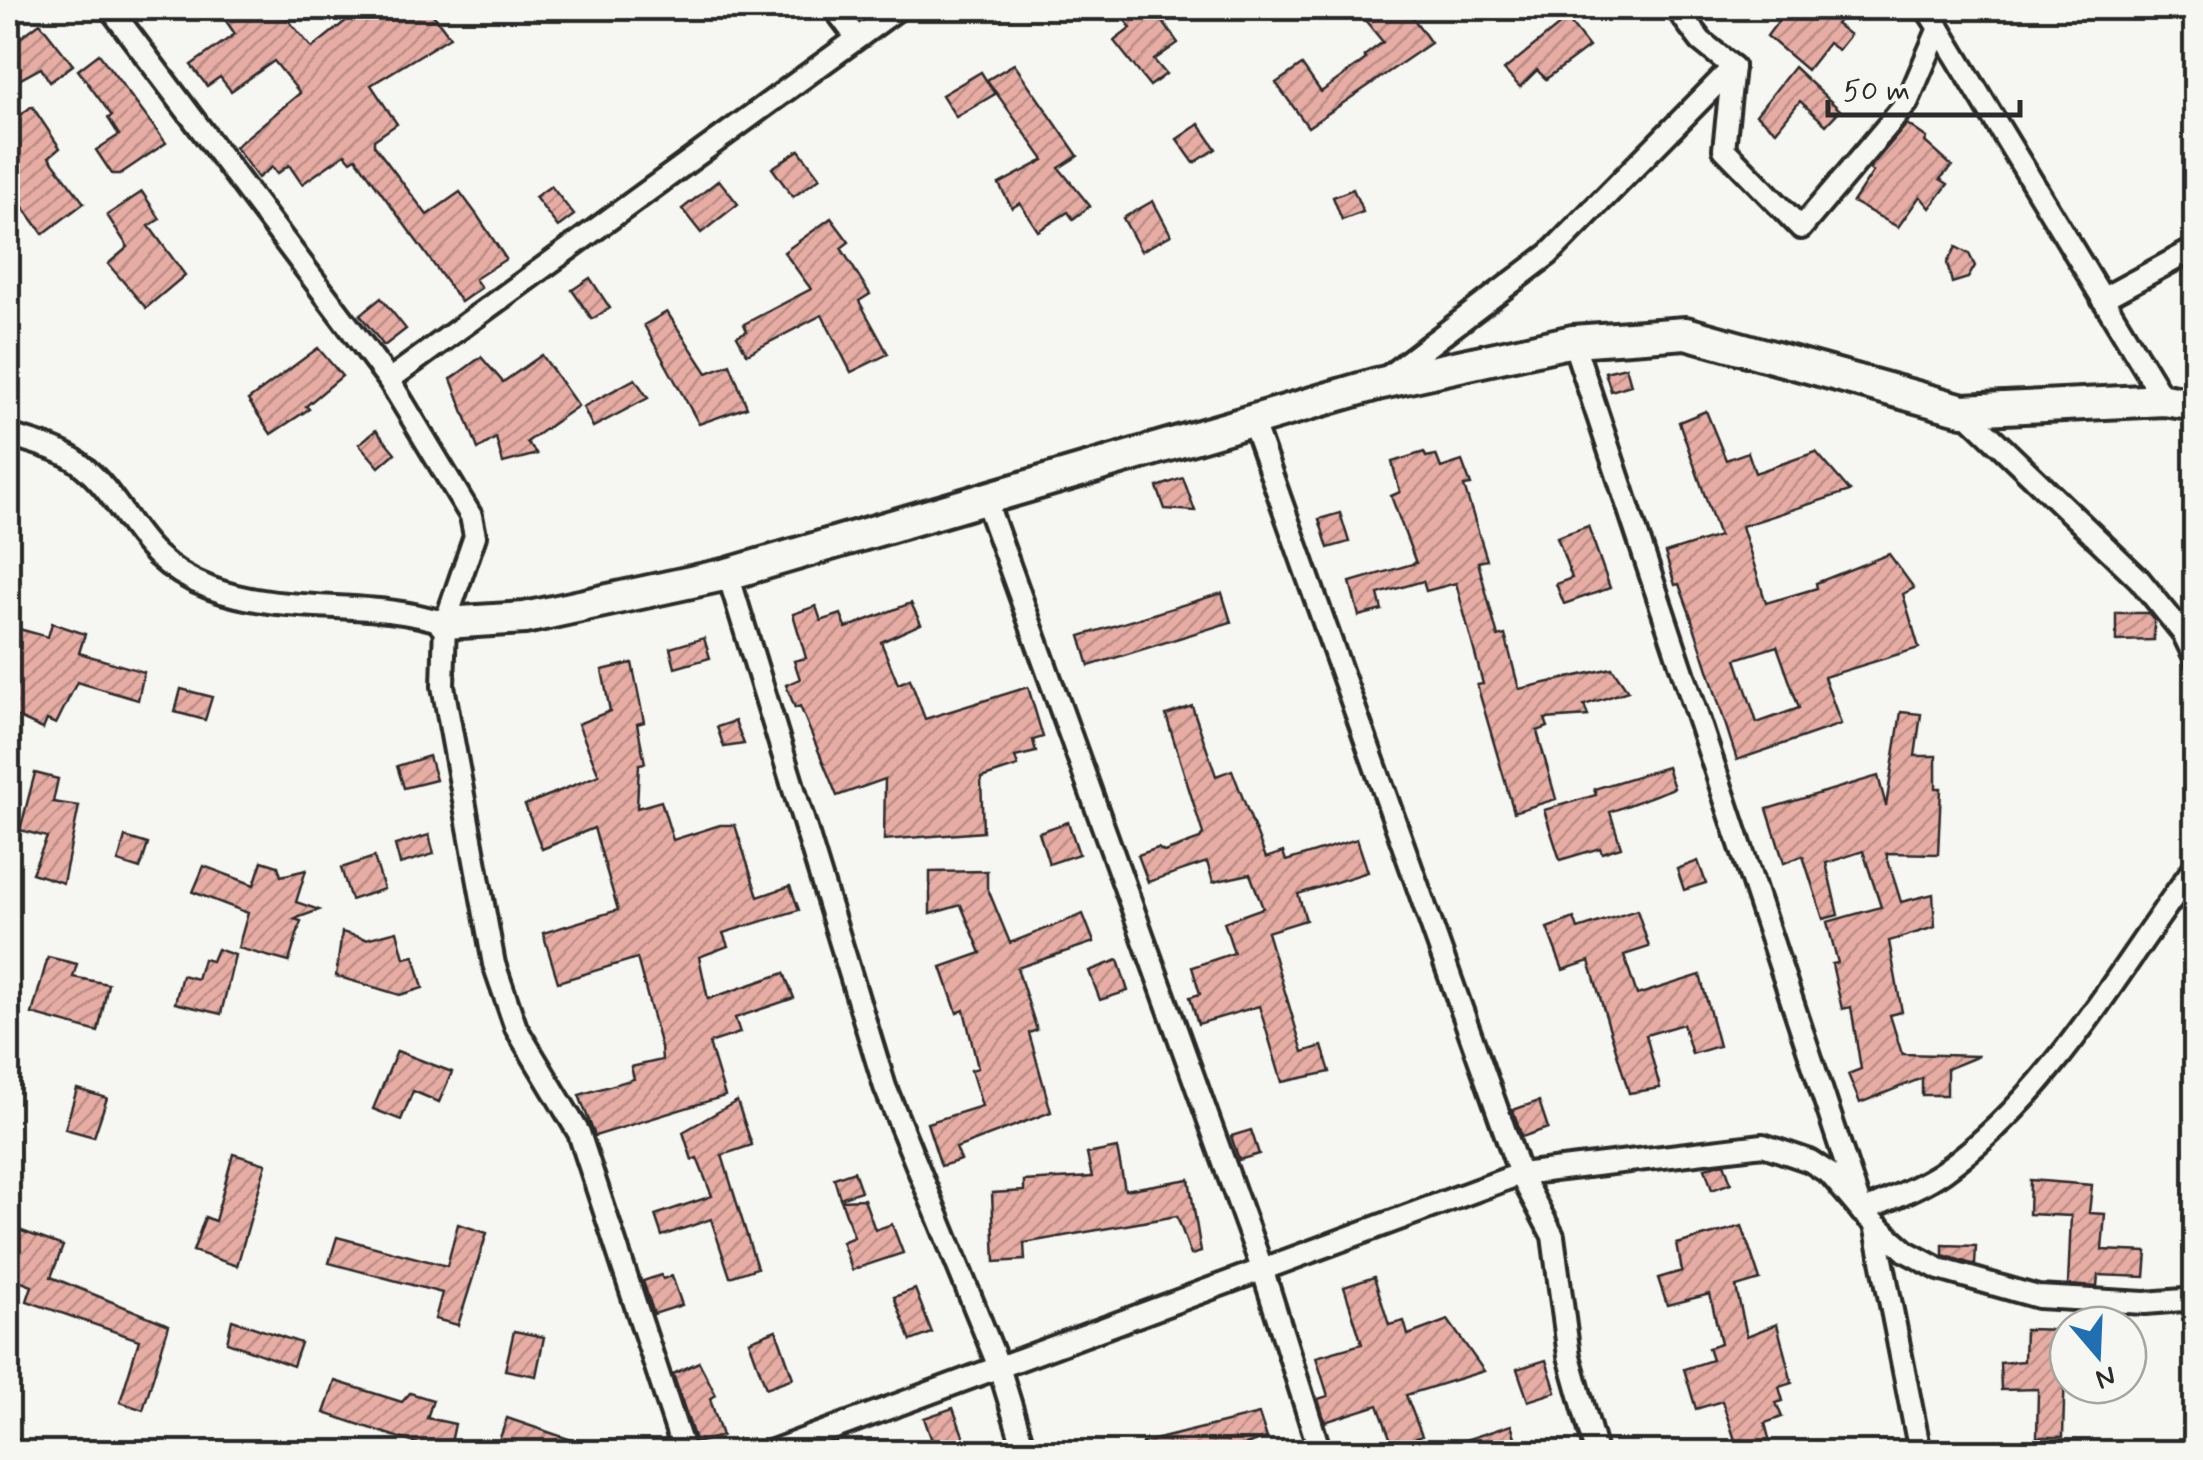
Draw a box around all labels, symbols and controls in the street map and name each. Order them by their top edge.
scale bar [1828,55,2020,117]
text: 50 m [1843,72,1910,111]
north arrow [2048,1305,2148,1405]
text: N [2090,1356,2120,1397]

